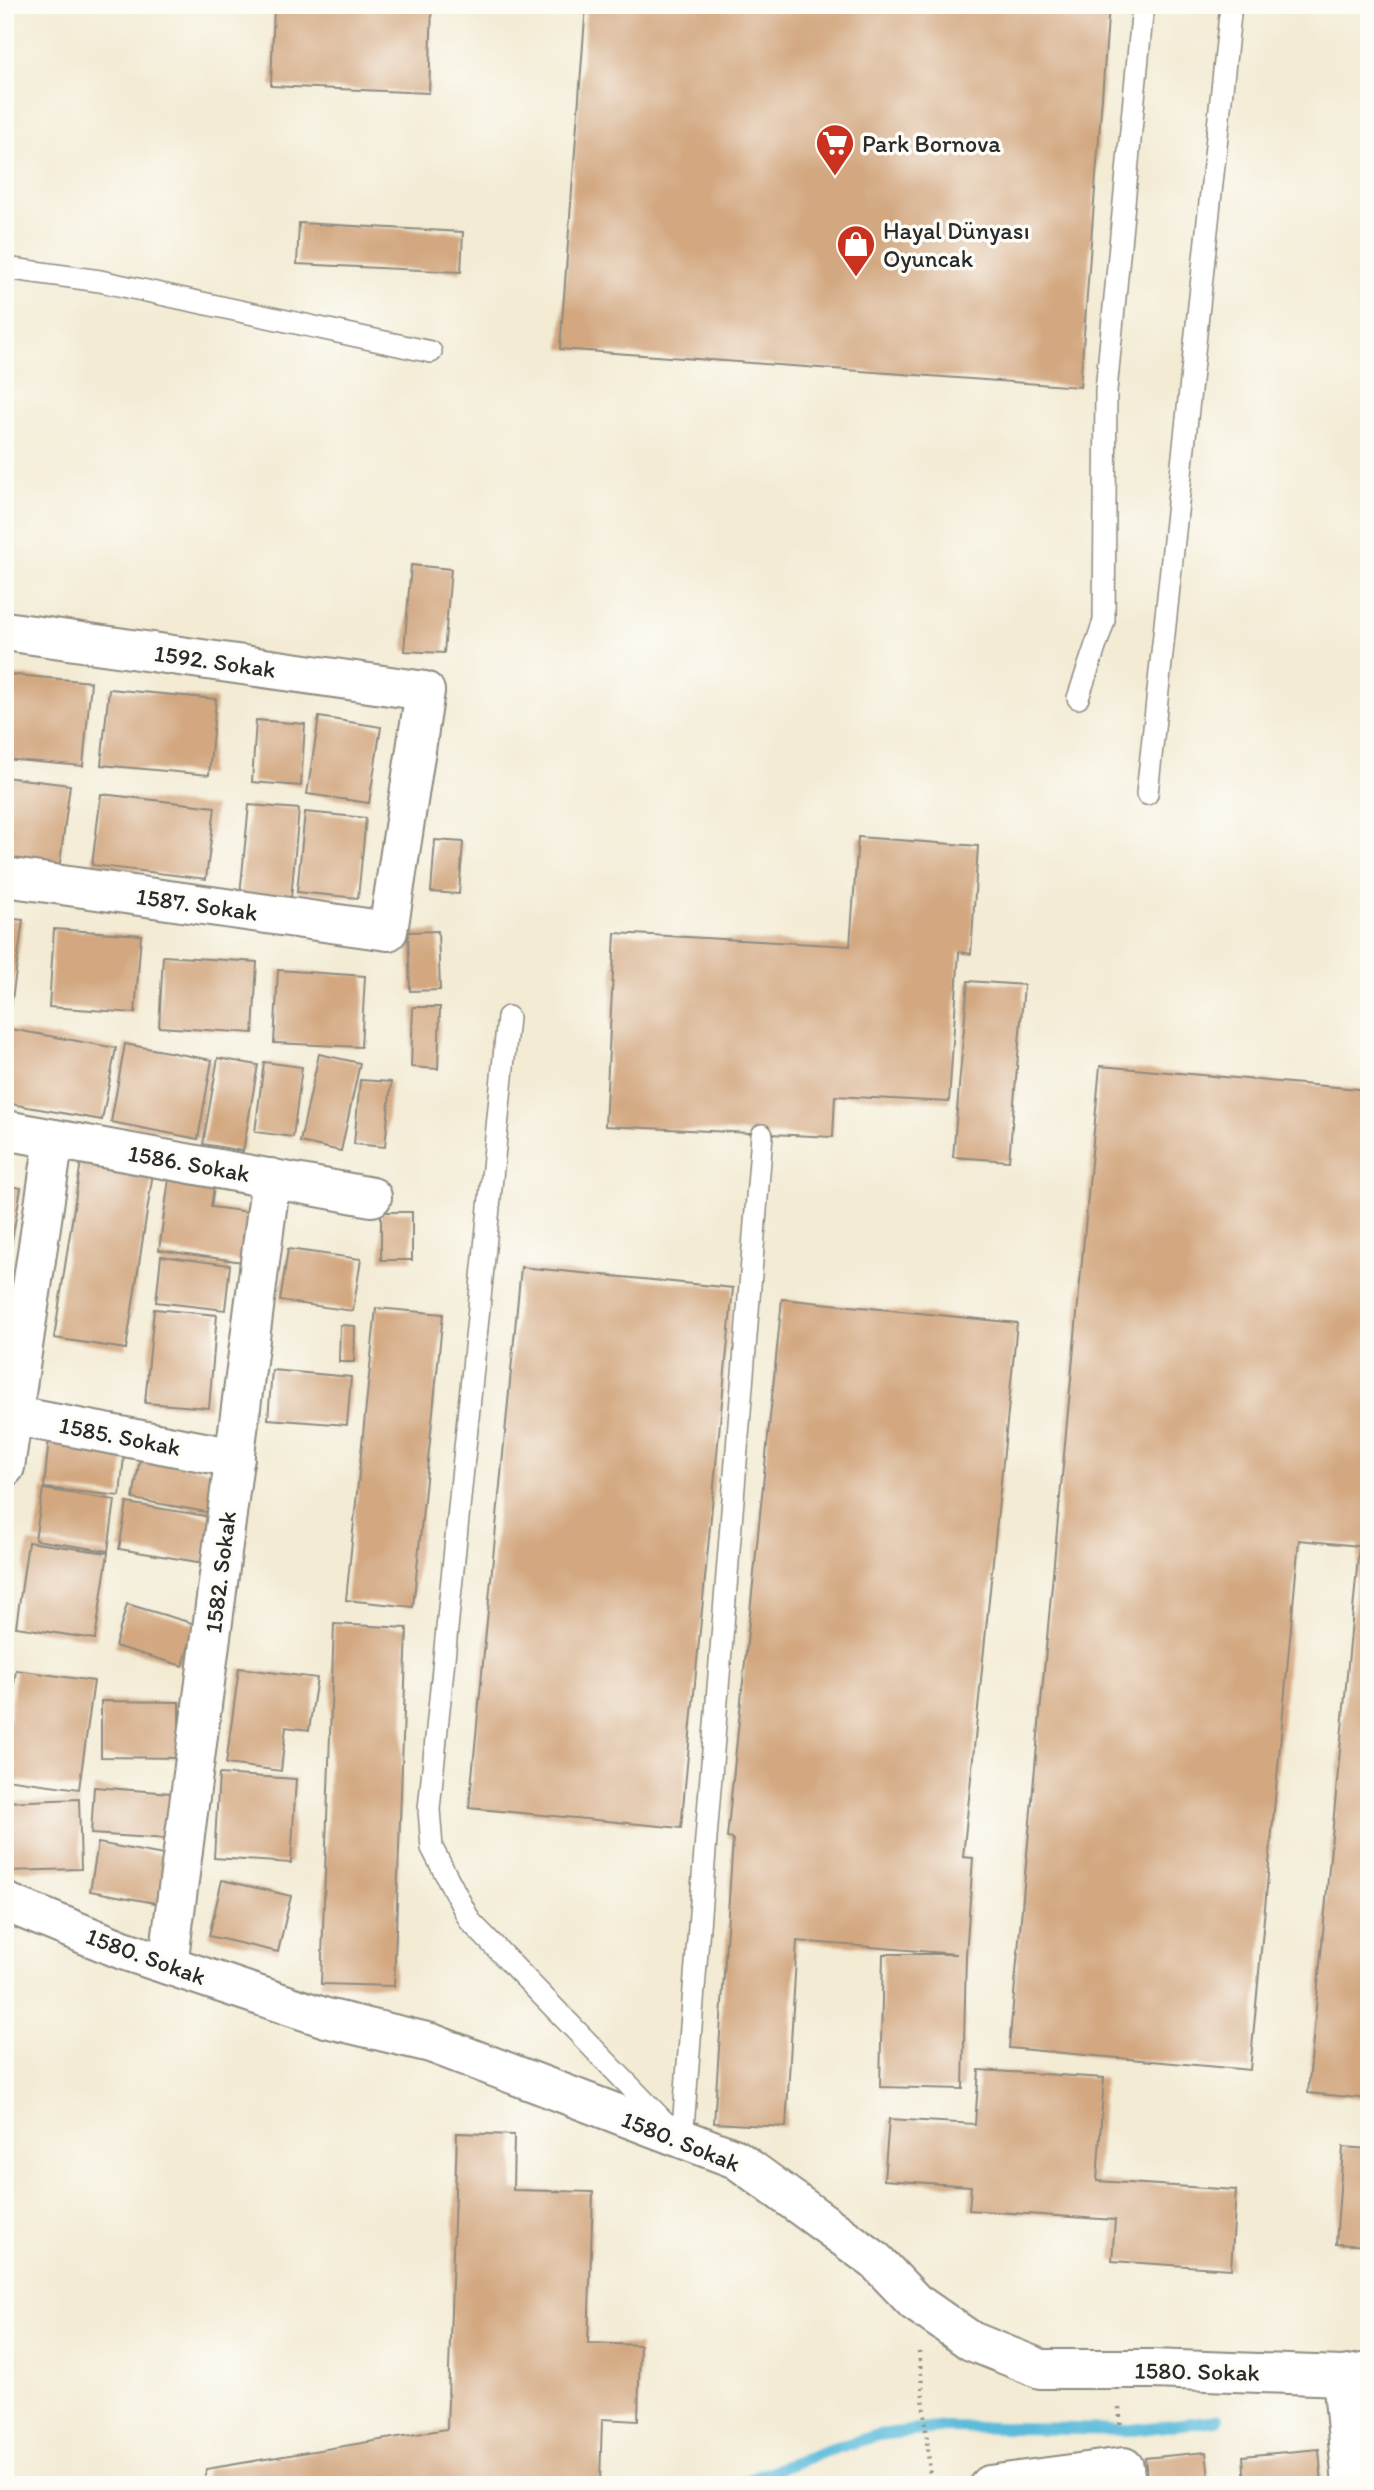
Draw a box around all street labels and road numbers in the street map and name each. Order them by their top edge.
street label: 1592. Sokak [152,638,278,684]
street label: 1587. Sokak [134,881,260,927]
street label: 1586. Sokak [126,1138,252,1188]
street label: 1585. Sokak [57,1410,183,1462]
street label: 1582. Sokak [198,1509,242,1635]
street label: 1580. Sokak [82,1921,210,1991]
street label: 1580. Sokak [618,2104,744,2178]
street label: 1580. Sokak [1134,2355,1260,2387]

